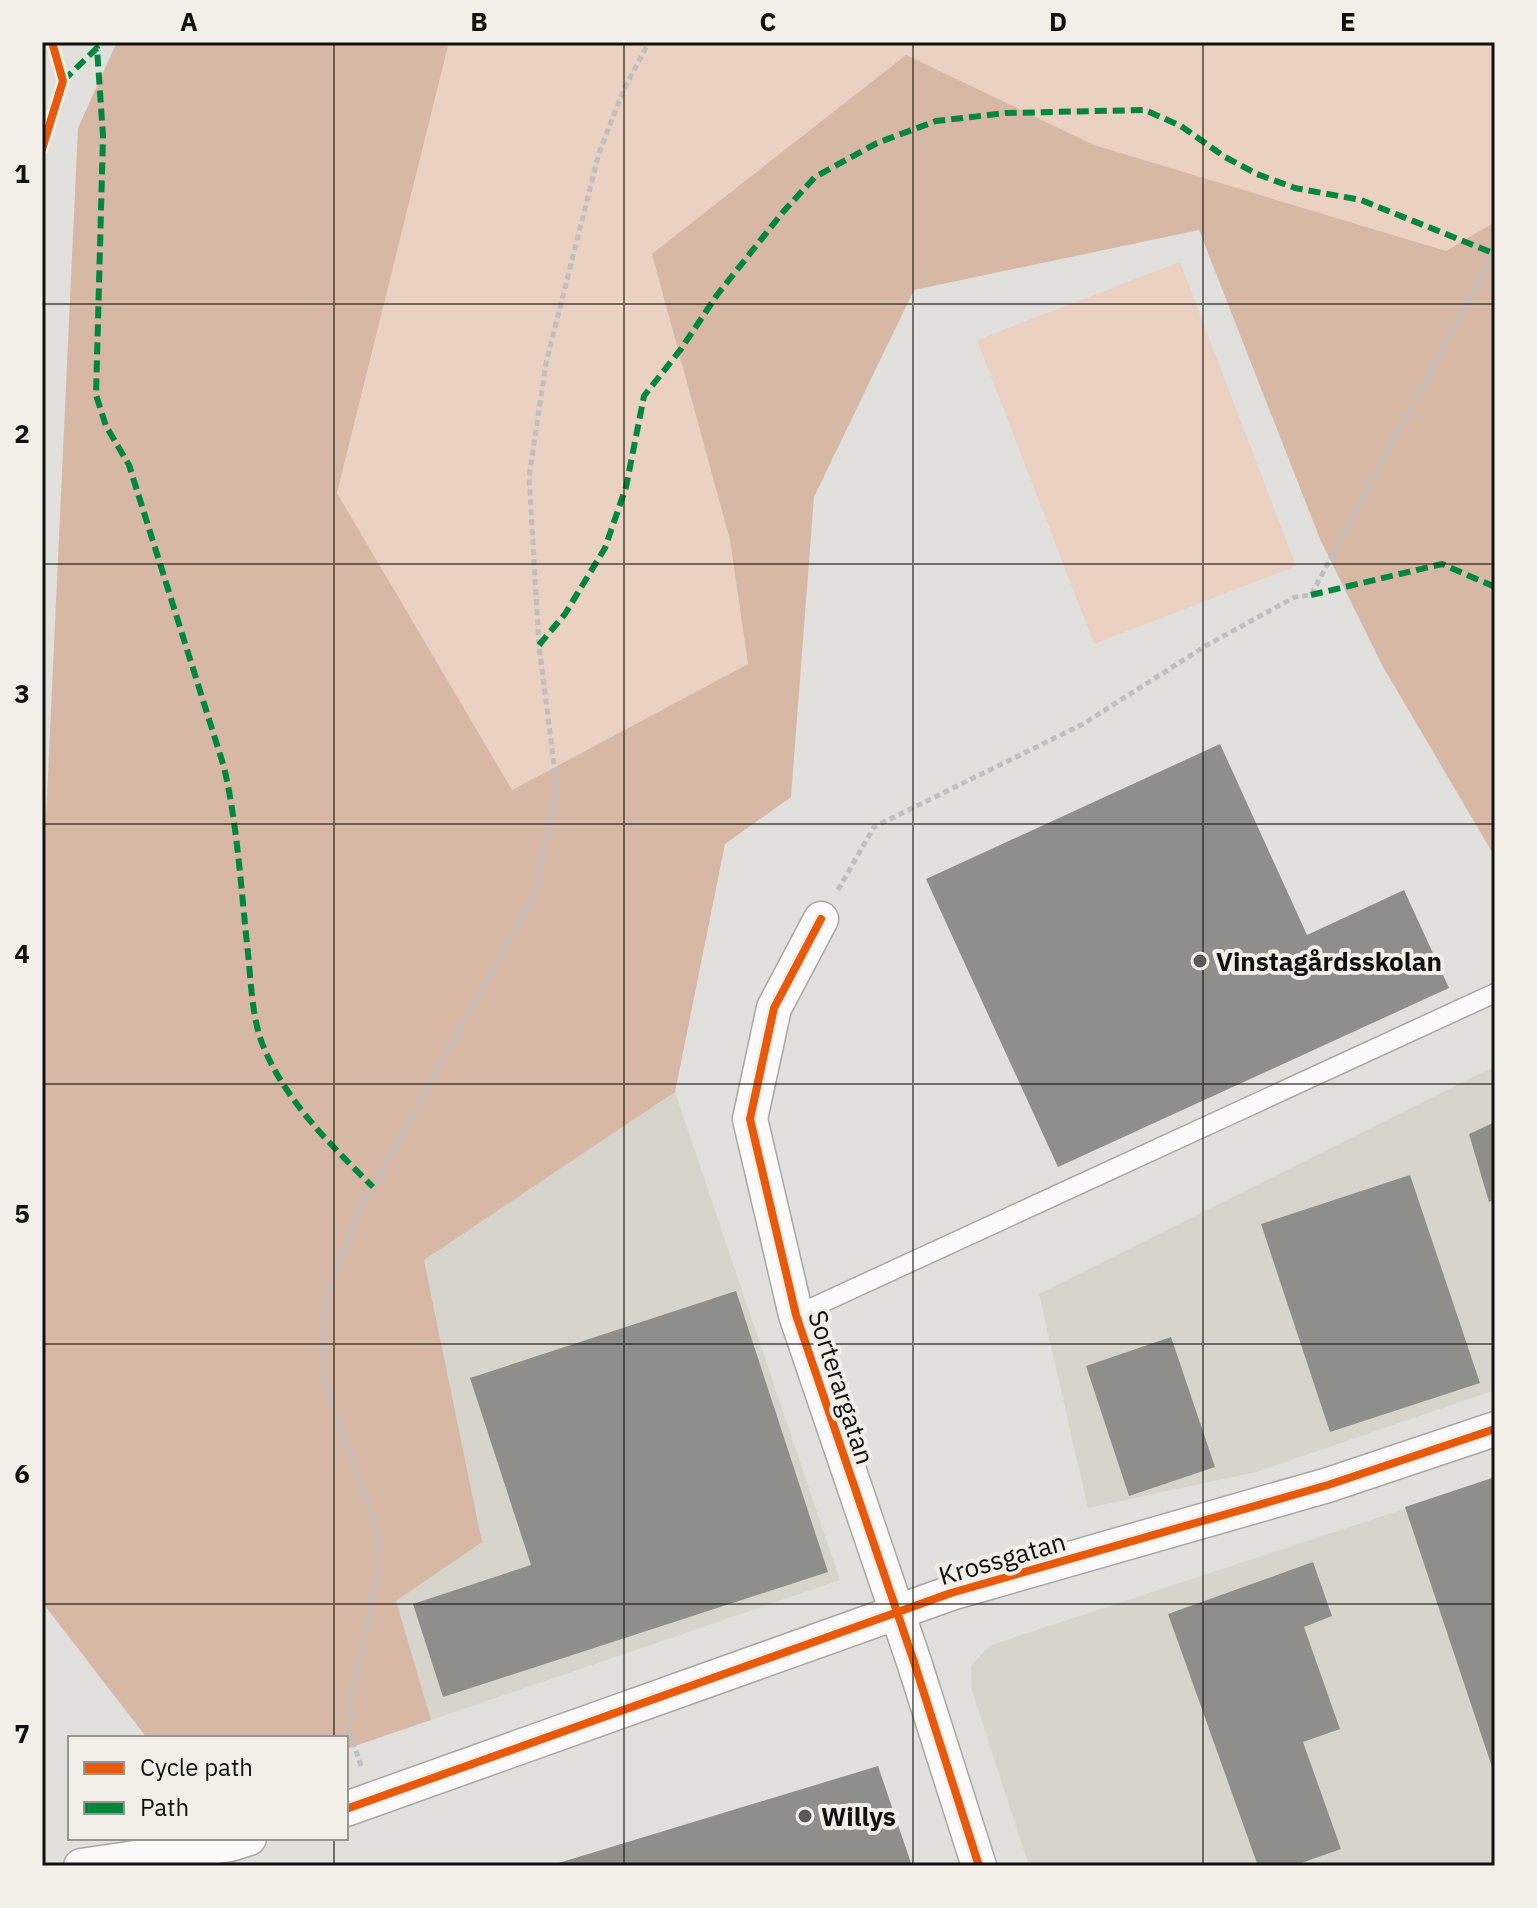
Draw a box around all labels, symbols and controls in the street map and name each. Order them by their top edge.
text: A [180,4,198,38]
text: B [470,4,488,38]
text: C [760,4,777,38]
text: D [1049,4,1067,38]
text: E [1340,4,1356,38]
text: 1 [14,156,30,190]
text: 2 [14,416,30,450]
text: 3 [14,676,30,710]
text: 4 [14,936,30,970]
place label: Vinstagårdsskolan [1216,944,1442,978]
marker: Vinstagårdsskolan [1191,952,1209,970]
text: 5 [14,1196,30,1230]
street label: Sorterargatan [801,1306,883,1468]
text: 6 [14,1456,30,1490]
street label: Krossgatan [935,1524,1069,1592]
text: 7 [14,1716,30,1750]
legend [68,1736,348,1840]
text: Cycle path [140,1751,253,1783]
text: Path [140,1791,189,1823]
place label: Willys [821,1799,896,1833]
marker: Willys [796,1807,814,1825]

